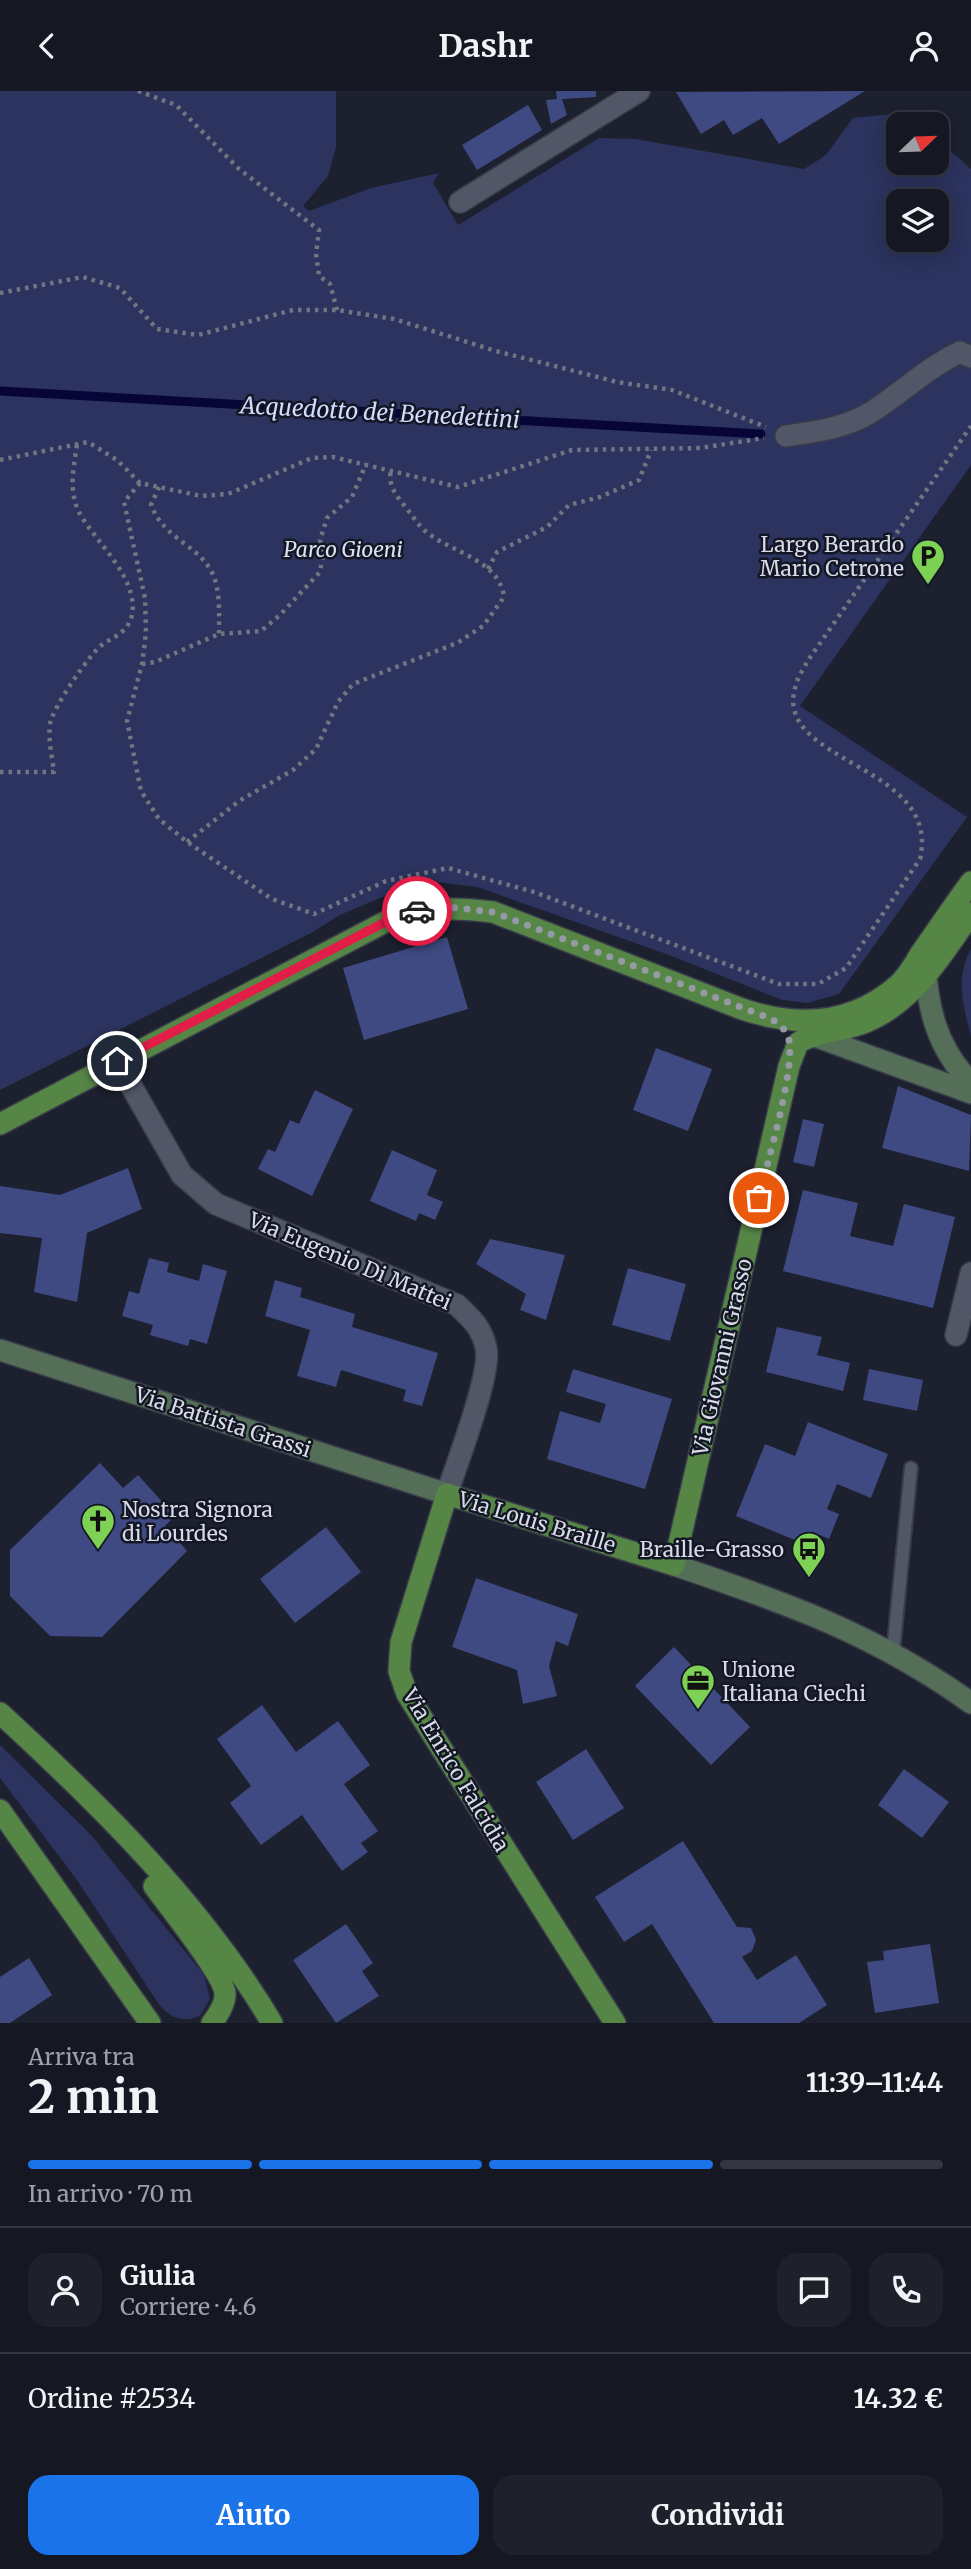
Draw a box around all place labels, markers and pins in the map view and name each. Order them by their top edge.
place label: Largo Berardo Mario Cetrone [760,531,904,582]
parking icon: Largo Berardo Mario Cetrone [909,537,947,586]
pin [87,1031,147,1091]
pin [729,1168,789,1228]
place label: Nostra Signora di Lourdes [122,1496,273,1547]
church icon: Nostra Signora di Lourdes [79,1502,117,1551]
bus stop icon: Braille-Grasso [790,1530,828,1579]
place label: Braille-Grasso [639,1536,784,1563]
place label: Unione Italiana Ciechi [722,1656,866,1707]
office icon: Unione Italiana Ciechi [679,1662,717,1711]

